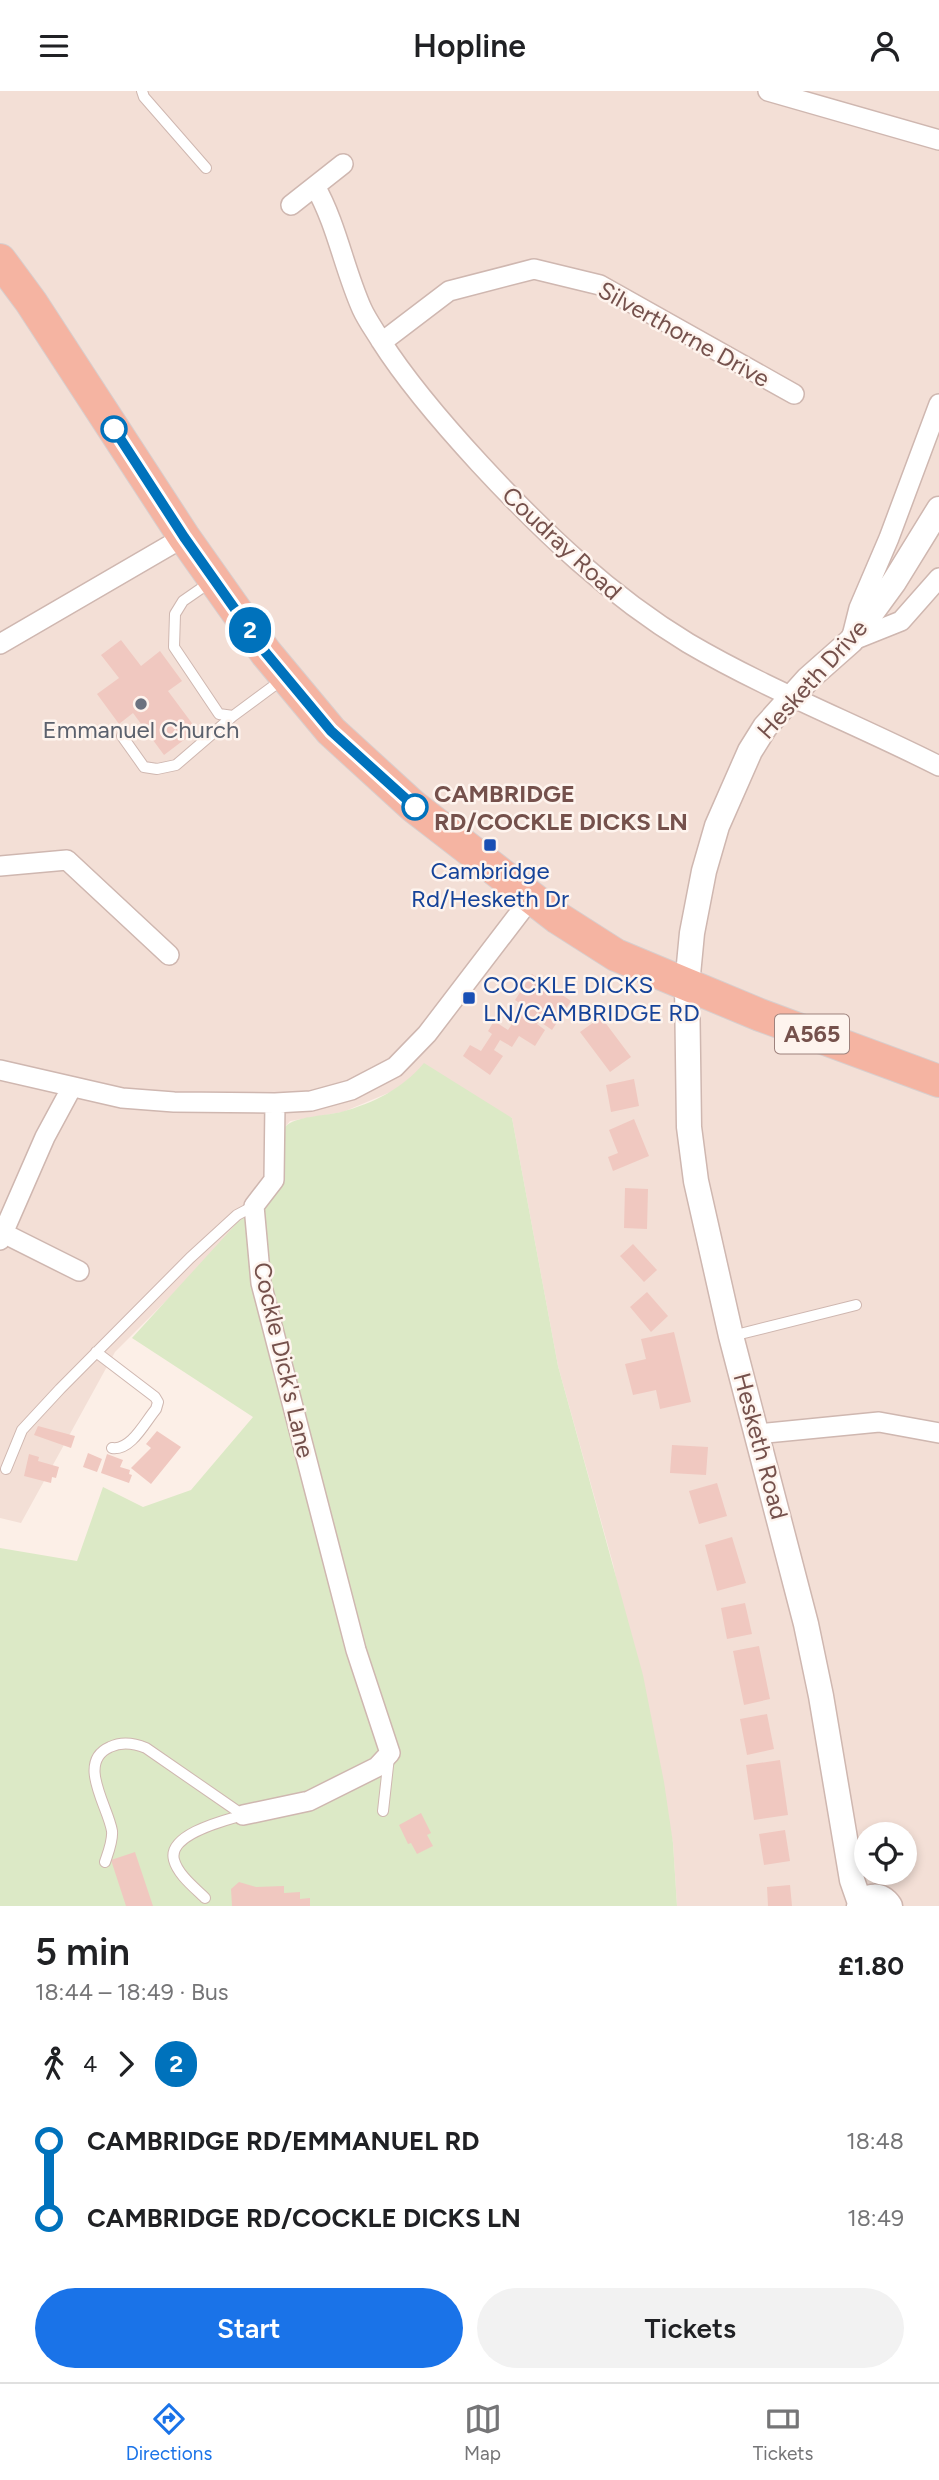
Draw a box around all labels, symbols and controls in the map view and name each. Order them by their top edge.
icon: menu [35,27,73,65]
text: Hopline [413,27,526,65]
icon: person [866,27,904,65]
street label: Silverthorne Drive [593,275,775,393]
unlabelled marker [101,416,127,442]
street label: Coudray Road [496,480,628,606]
line badge: 2 [227,607,273,653]
street label: Hesketh Drive [751,613,873,745]
text: 2 [243,615,257,644]
marker: Emmanuel Church [133,696,149,712]
place label: Emmanuel Church [43,715,239,744]
place label: CAMBRIDGE RD/COCKLE DICKS LN [434,779,688,836]
marker: CAMBRIDGE RD/COCKLE DICKS LN [402,794,428,820]
marker: Cambridge Rd/Hesketh Dr [482,837,498,853]
place label: Cambridge Rd/Hesketh Dr [411,856,569,913]
place label: COCKLE DICKS LN/CAMBRIDGE RD [483,970,700,1027]
marker: COCKLE DICKS LN/CAMBRIDGE RD [461,990,477,1006]
road number: A565 [775,1015,849,1053]
street label: Cockle Dick's Lane [247,1259,321,1461]
street label: Hesketh Road [728,1370,794,1522]
map controls [854,1822,917,1885]
button: locate [854,1822,917,1885]
text: 5 min [35,1929,130,1975]
text: £1.80 [838,1950,904,1982]
text: 18:44 – 18:49 · Bus [35,1978,229,2006]
icon: walk [35,2045,73,2083]
icon: forward [107,2045,145,2083]
text: 2 [169,2049,183,2078]
text: 4 [83,2050,97,2078]
text: CAMBRIDGE RD/EMMANUEL RD [87,2125,479,2157]
text: 18:48 [846,2127,904,2155]
text: CAMBRIDGE RD/COCKLE DICKS LN [87,2202,521,2234]
text: 18:49 [847,2204,904,2232]
button: Start [35,2288,463,2368]
button: Tickets [477,2288,904,2368]
tab: Directions [126,2400,212,2465]
tab: Map [464,2400,502,2465]
tab: Tickets [753,2400,813,2465]

